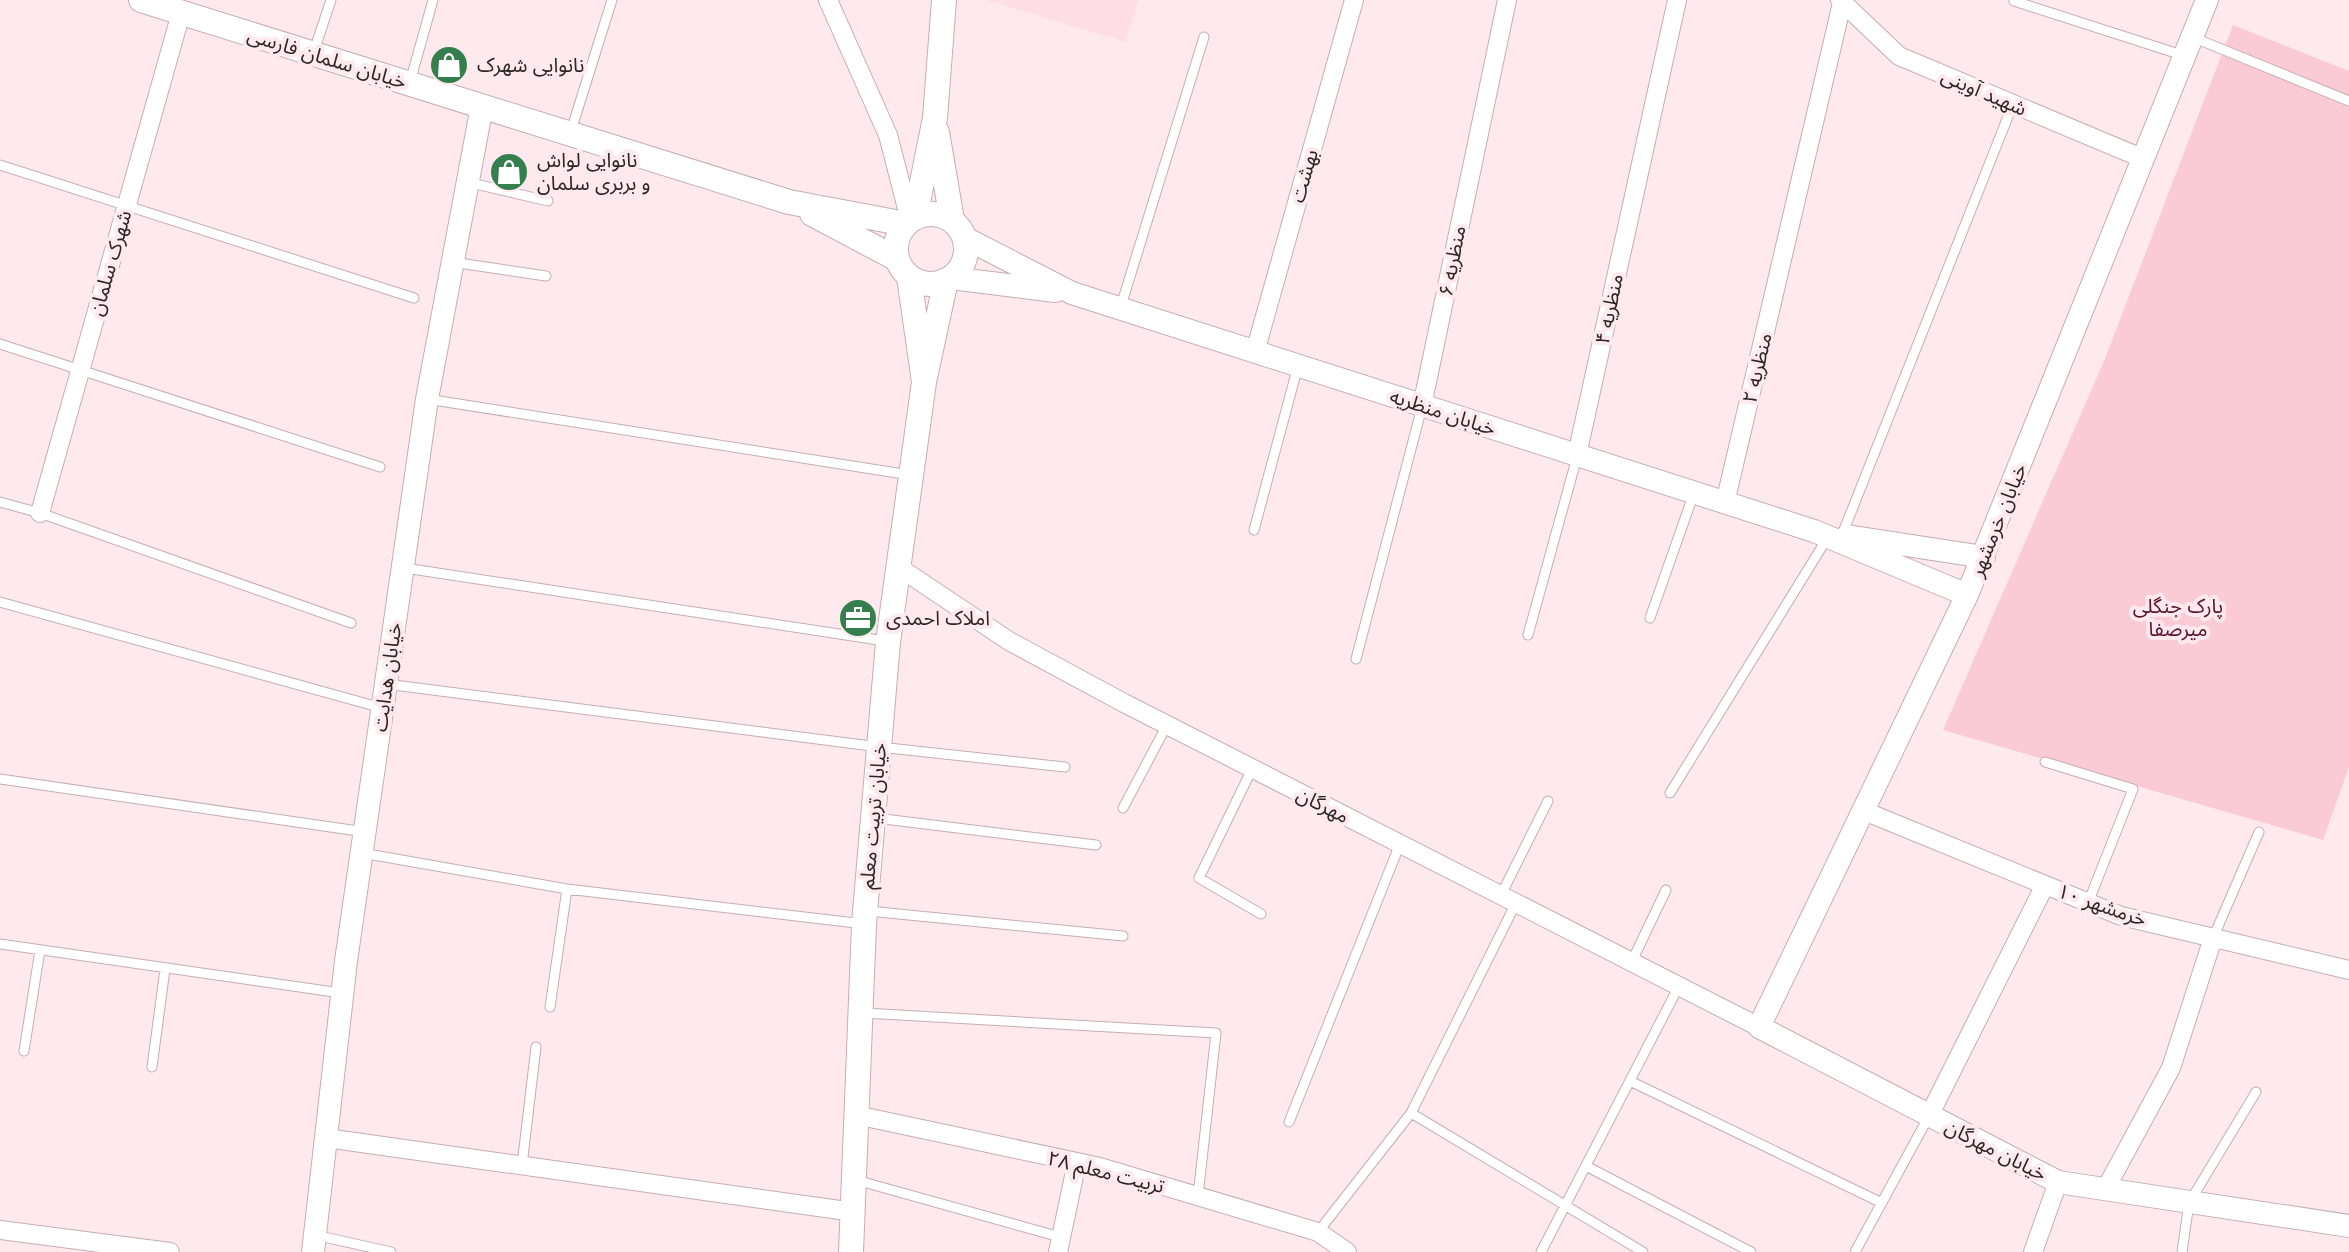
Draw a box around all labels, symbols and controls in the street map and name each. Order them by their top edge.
street label: خیابان سلمان فارسی [244,21,410,95]
shop icon: نانوایی شهرک [428,44,470,86]
place label: نانوایی شهرک [477,52,584,78]
street label: شهید آوینی [1937,62,2031,122]
street label: بهشت [1284,146,1324,206]
place label: نانوایی لواش و بربری سلمان [537,147,651,196]
shop icon: نانوایی لواش و بربری سلمان [488,151,530,193]
street label: شهرک سلمان [83,207,137,319]
street label: منظریه ۶ [1432,223,1472,299]
street label: منظریه ۴ [1589,271,1629,347]
street label: منظریه ۲ [1736,330,1778,406]
street label: خیابان منظریه [1387,383,1499,441]
street label: خیابان خرمشهر [1963,460,2032,581]
park label: پارک جنگلی میرصفا [2133,593,2223,642]
office icon: املاک احمدی [837,597,879,639]
place label: املاک احمدی [886,605,990,631]
street label: خیابان هدایت [366,621,408,733]
street label: خیابان تربیت معلم [854,742,894,890]
street label: مهرگان [1292,781,1354,829]
street label: خرمشهر ۱۰ [2054,878,2150,932]
street label: خیابان مهرگان [1941,1113,2051,1187]
street label: تربیت معلم ۲۸ [1044,1145,1167,1201]

